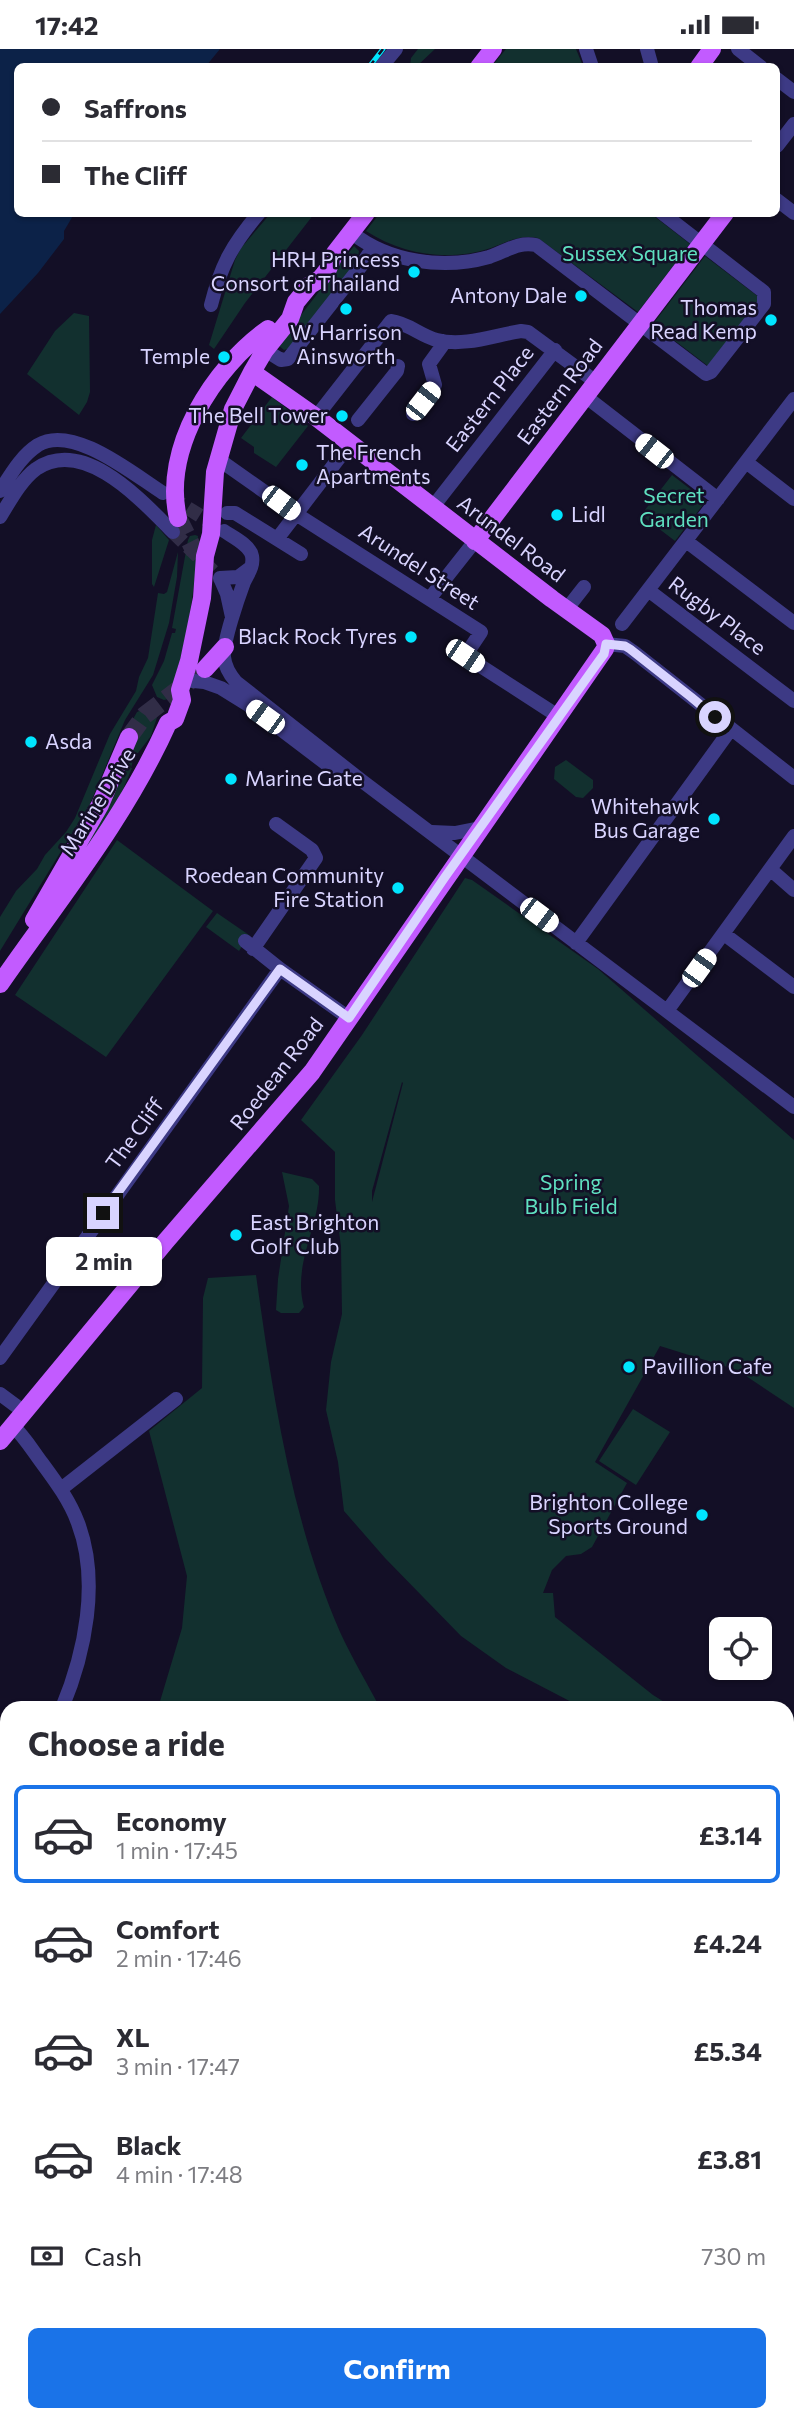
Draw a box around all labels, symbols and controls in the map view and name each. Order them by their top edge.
text: 17:42 [35,9,98,40]
text: Saffrons [84,92,187,123]
text: The Cliff [84,159,187,190]
park label: Sussex Square [562,240,698,265]
place label: HRH Princess Consort of Thailand [211,246,400,295]
marker: HRH Princess Consort of Thailand [406,264,422,280]
place label: Antony Dale [450,282,567,307]
marker: Antony Dale [573,288,589,304]
place label: Thomas Read Kemp [650,294,757,343]
marker: W. Harrison Ainsworth [338,301,354,317]
marker: Thomas Read Kemp [763,312,779,328]
place label: W. Harrison Ainsworth [290,319,402,368]
street label: Eastern Road [511,333,607,449]
street label: Eastern Place [440,340,538,456]
place label: Temple [140,343,210,368]
marker: Temple [216,349,232,365]
car [402,378,445,424]
place label: The Bell Tower [188,402,328,427]
marker: The Bell Tower [334,408,350,424]
car [631,430,678,472]
place label: The French Apartments [316,439,431,488]
marker: The French Apartments [294,457,310,473]
car [258,482,305,524]
park label: Secret Garden [639,482,709,531]
street label: Arundel Road [453,489,571,586]
place label: Lidl [571,501,606,526]
marker: Lidl [549,507,565,523]
street label: Arundel Street [355,518,485,614]
street label: Rugby Place [664,570,771,659]
place label: Black Rock Tyres [238,623,397,648]
marker: Black Rock Tyres [403,629,419,645]
car [442,636,489,676]
car [242,696,289,738]
route start [699,701,731,733]
place label: Asda [45,728,92,753]
marker: Asda [23,734,39,750]
street label: Marine Drive [54,743,140,860]
place label: Marine Gate [245,765,363,790]
marker: Marine Gate [223,771,239,787]
place label: Whitehawk Bus Garage [591,793,700,842]
marker: Whitehawk Bus Garage [706,811,722,827]
place label: Roedean Community Fire Station [185,862,384,911]
marker: Roedean Community Fire Station [390,880,406,896]
car [516,894,563,936]
car [679,945,720,991]
street label: Roedean Road [224,1012,328,1134]
street label: The Cliff [100,1092,168,1174]
park label: Spring Bulb Field [524,1169,618,1218]
route end [87,1197,119,1229]
place label: East Brighton Golf Club [250,1209,379,1258]
marker: East Brighton Golf Club [228,1227,244,1243]
callout: 2 min [45,1237,161,1287]
text: 2 min [75,1247,133,1275]
place label: Pavillion Cafe [643,1353,772,1378]
marker: Pavillion Cafe [621,1359,637,1375]
place label: Brighton College Sports Ground [529,1489,688,1538]
marker: Brighton College Sports Ground [694,1507,710,1523]
map controls [709,1617,772,1680]
button: locate [709,1617,772,1680]
text: Choose a ride [28,1723,225,1763]
icon: car [32,1803,95,1866]
text: Economy [116,1805,227,1836]
text: £3.14 [699,1819,762,1850]
text: 1 min · 17:45 [116,1836,238,1864]
icon: car [32,1911,95,1974]
text: Comfort [116,1913,219,1944]
text: £4.24 [693,1927,762,1958]
text: 2 min · 17:46 [116,1944,242,1972]
icon: car [32,2019,95,2082]
text: XL [116,2021,150,2052]
text: £5.34 [693,2035,762,2066]
text: 3 min · 17:47 [116,2052,240,2080]
icon: car [32,2127,95,2190]
text: Black [116,2129,182,2160]
text: £3.81 [697,2143,762,2174]
text: 4 min · 17:48 [116,2160,243,2188]
icon: cash [28,2237,66,2275]
text: Cash [84,2240,142,2271]
text: 730 m [701,2242,766,2270]
button: Confirm [28,2328,766,2408]

